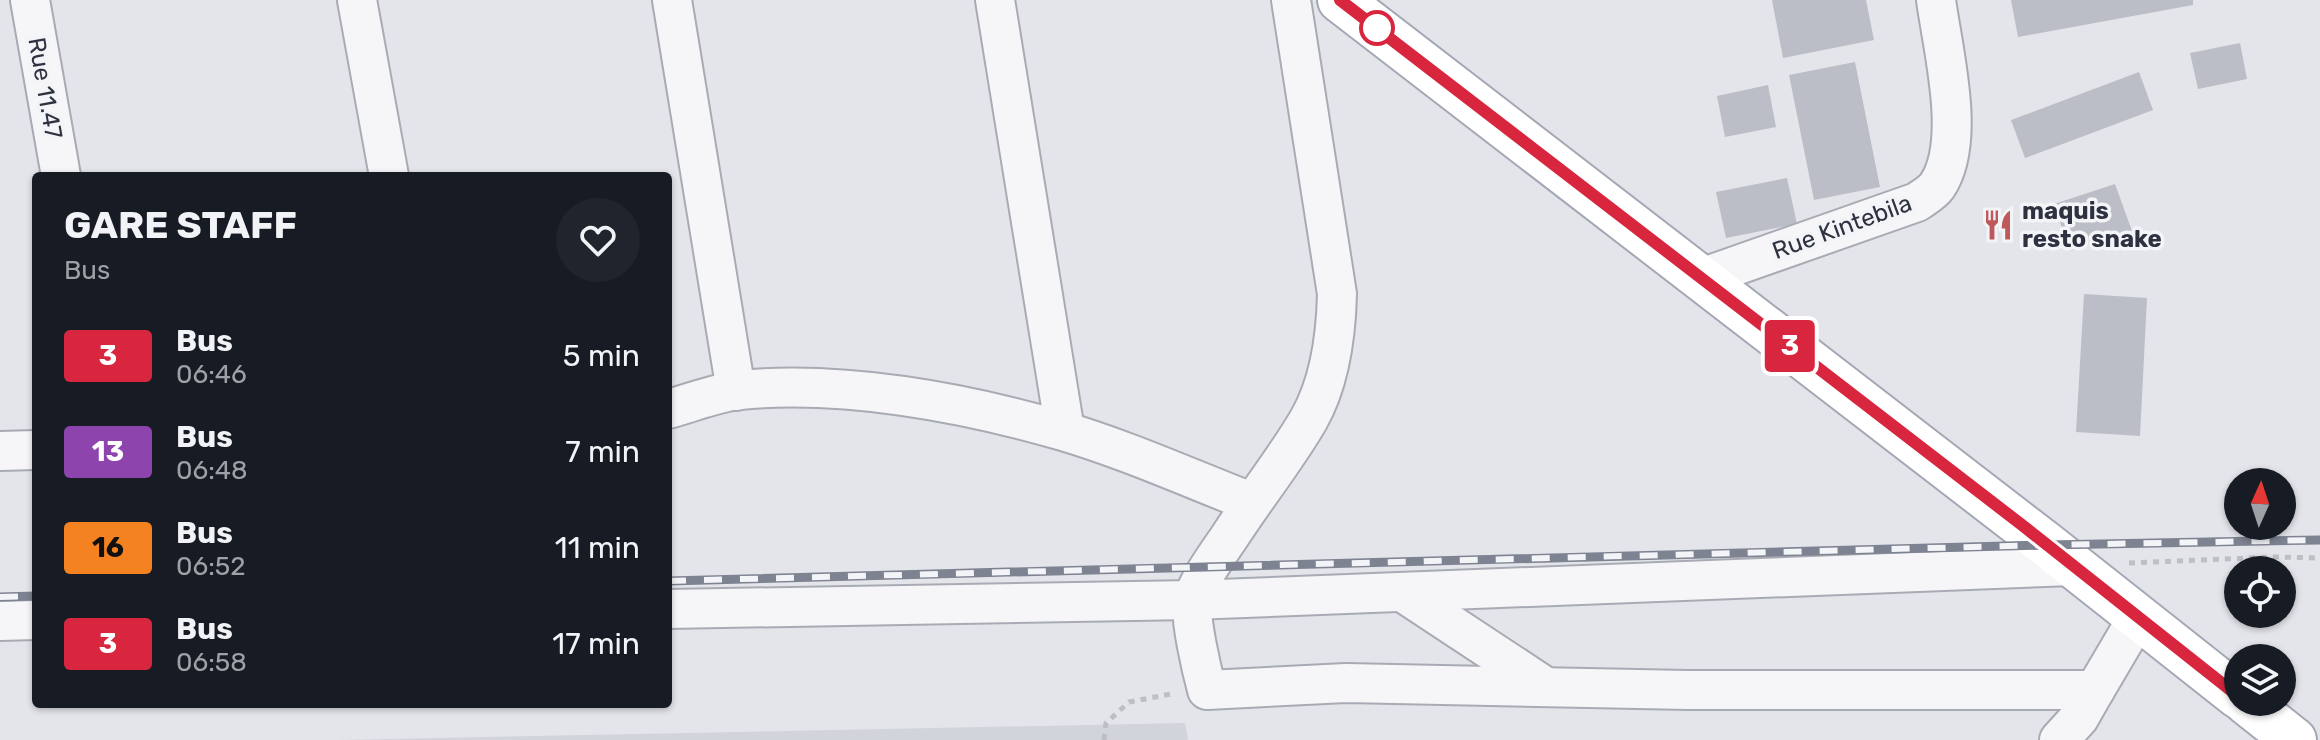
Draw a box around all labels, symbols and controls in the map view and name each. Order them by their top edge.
unlabelled marker [1360,11,1394,45]
street label: Rue 11.47 [22,35,68,141]
street label: Rue Kintebila [1769,189,1915,265]
place label: maquis resto snake [2022,197,2162,253]
button: heart [556,198,640,282]
text: GARE STAFF [64,202,297,248]
restaurant icon: maquis resto snake [1981,208,2015,242]
text: Bus [64,255,110,286]
line badge: 3 [1764,320,1816,372]
text: Bus [176,323,233,359]
text: 3 [1781,329,1799,362]
text: 5 min [563,338,640,374]
text: 3 [99,339,117,372]
text: 06:46 [176,359,247,390]
text: Bus [176,419,233,455]
text: 7 min [565,434,640,470]
text: 13 [92,435,124,468]
text: 06:48 [176,455,248,486]
north arrow [2224,468,2296,540]
map controls [2224,468,2296,716]
text: Bus [176,515,233,551]
text: 11 min [555,530,640,566]
text: 16 [92,531,124,564]
text: 06:52 [176,551,246,582]
button: locate [2224,556,2296,628]
text: Bus [176,611,233,647]
text: 17 min [552,626,640,662]
text: 3 [99,627,117,660]
button: layers [2224,644,2296,716]
text: 06:58 [176,647,247,678]

